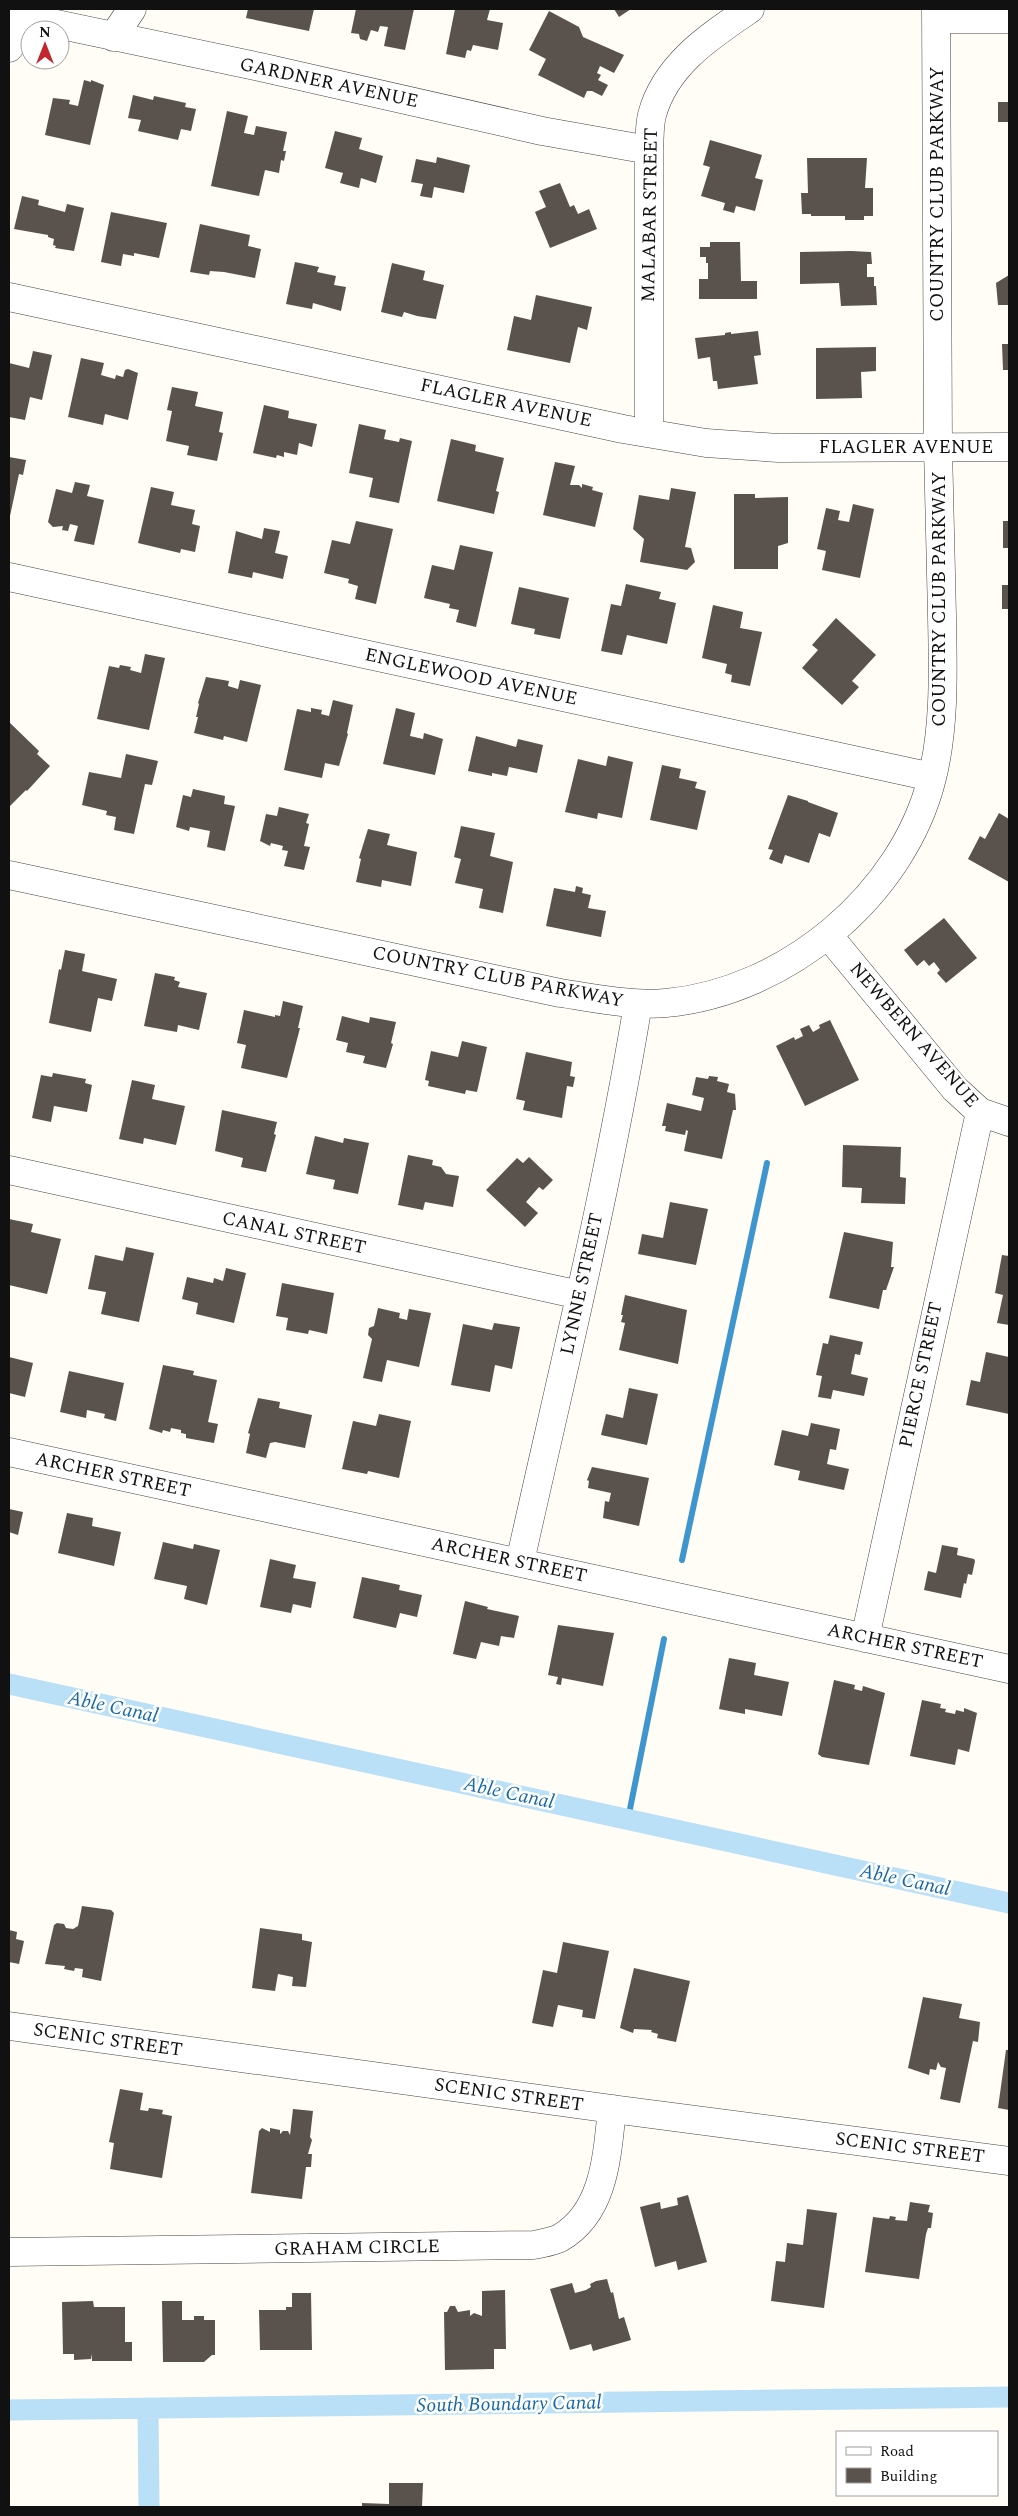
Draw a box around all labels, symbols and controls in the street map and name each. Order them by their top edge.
north arrow [20,20,70,70]
text: N [39,22,51,43]
street label: GARDNER AVENUE [237,50,421,116]
street label: COUNTRY CLUB PARKWAY [923,66,952,322]
street label: MALABAR STREET [634,127,666,303]
street label: FLAGLER AVENUE [417,371,595,435]
street label: FLAGLER AVENUE [819,433,993,462]
street label: COUNTRY CLUB PARKWAY [925,471,954,727]
street label: ENGLEWOOD AVENUE [362,640,580,714]
street label: COUNTRY CLUB PARKWAY [370,938,626,1016]
street label: NEWBERN AVENUE [842,956,986,1114]
street label: CANAL STREET [219,1204,369,1262]
street label: LYNNE STREET [553,1210,611,1358]
street label: PIERCE STREET [891,1299,951,1451]
street label: ARCHER STREET [32,1444,194,1506]
street label: ARCHER STREET [428,1529,590,1591]
street label: ARCHER STREET [824,1615,986,1677]
water label: Able Canal [64,1683,161,1731]
water label: Able Canal [460,1769,557,1817]
water label: Able Canal [856,1856,953,1904]
street label: SCENIC STREET [32,2015,184,2065]
street label: SCENIC STREET [433,2070,585,2120]
street label: SCENIC STREET [834,2124,986,2172]
street label: GRAHAM CIRCLE [274,2232,440,2264]
water label: South Boundary Canal [416,2387,602,2421]
legend [836,2431,998,2496]
text: Road [880,2440,914,2463]
text: Building [880,2465,937,2488]

